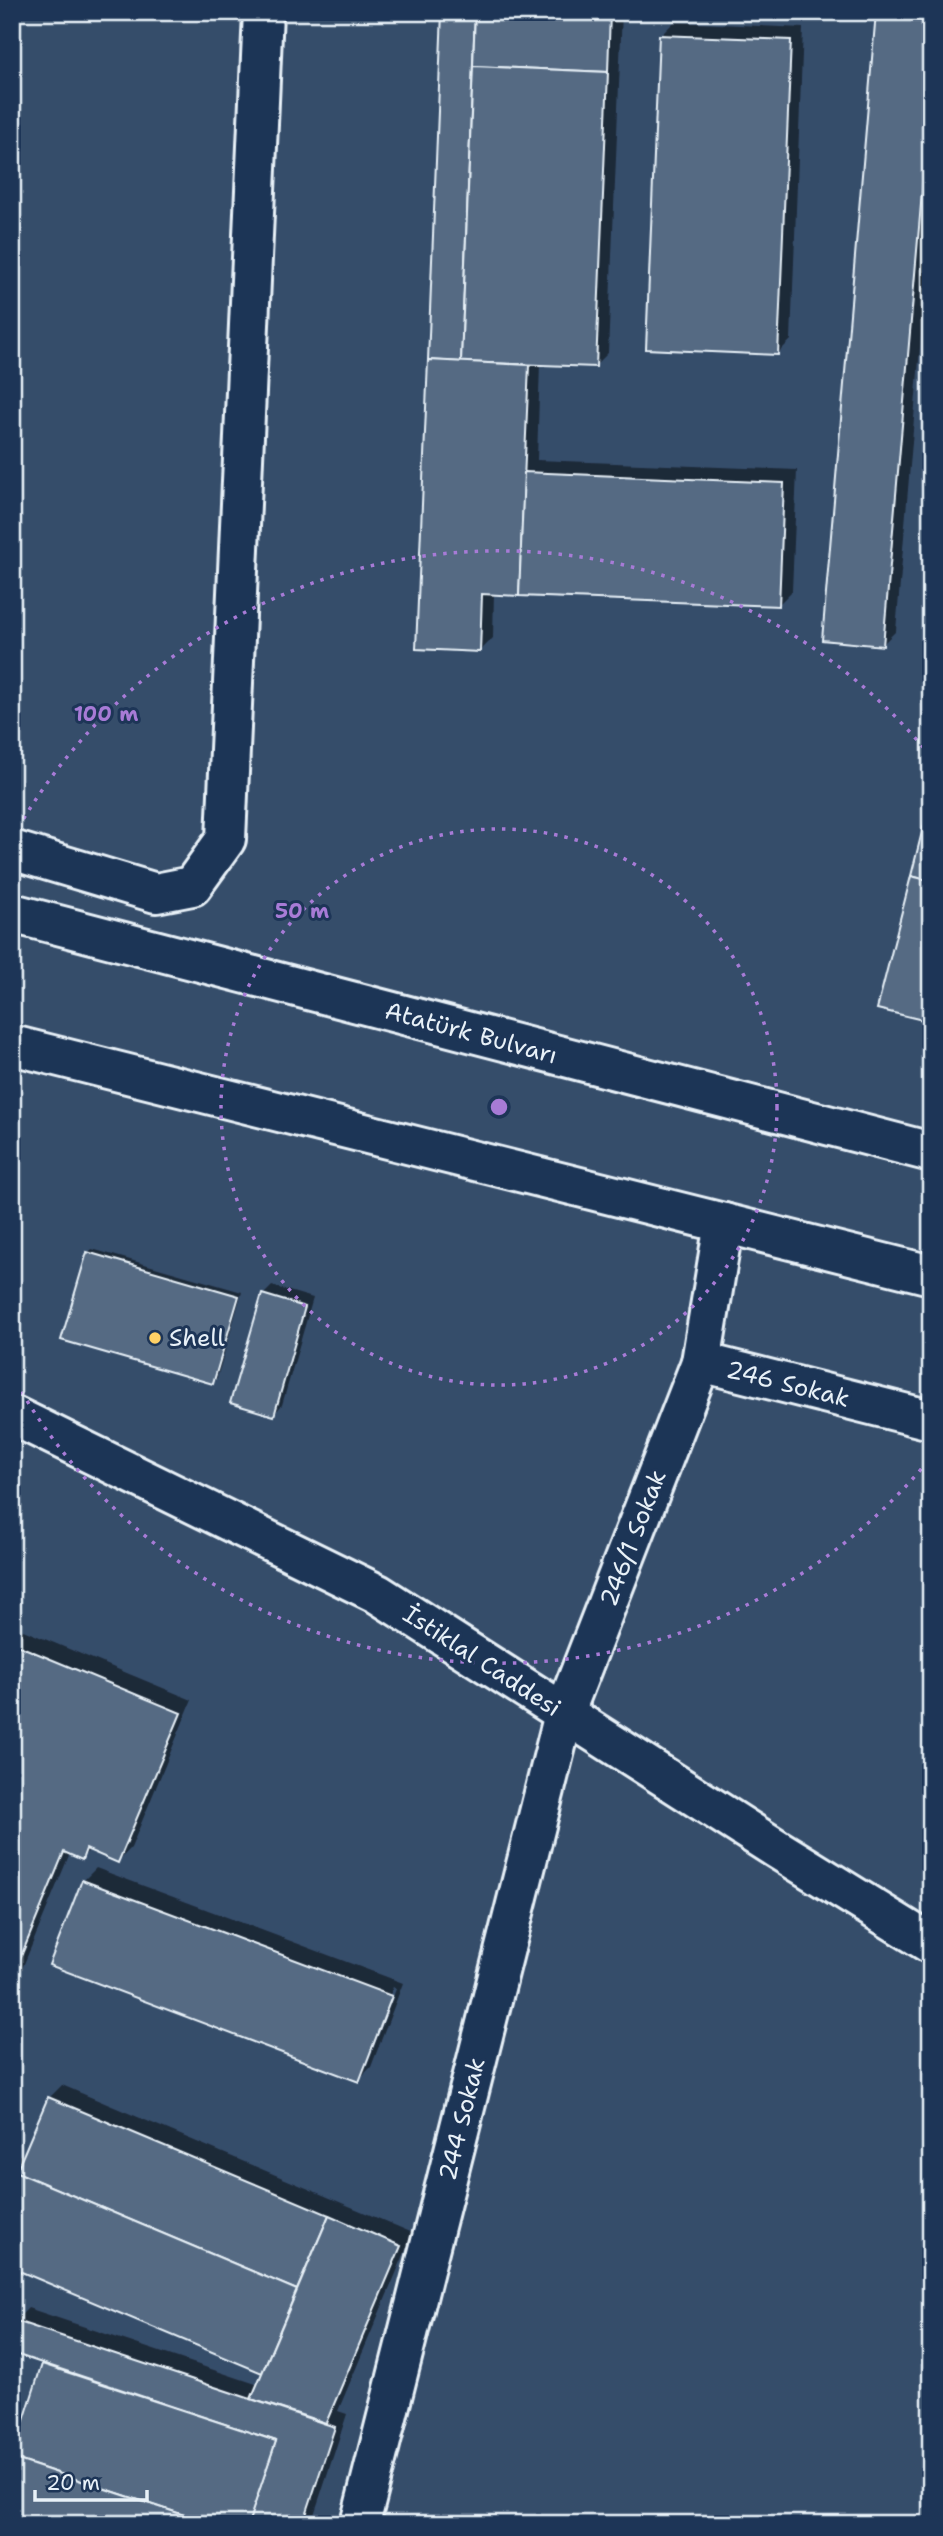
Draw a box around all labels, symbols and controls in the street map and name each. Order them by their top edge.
text: 100 m [74,700,138,728]
text: 50 m [275,897,329,925]
street label: Atatürk Bulvarı [381,995,561,1071]
centre of rings [487,1095,511,1119]
place label: Shell [169,1322,226,1354]
marker: Shell [147,1330,163,1346]
street label: 246 Sokak [723,1353,853,1415]
street label: 246/1 Sokak [592,1465,674,1611]
street label: İstiklal Caddesi [397,1598,567,1724]
street label: 244 Sokak [431,2054,493,2184]
scale bar [35,2459,147,2503]
text: 20 m [46,2469,100,2497]

